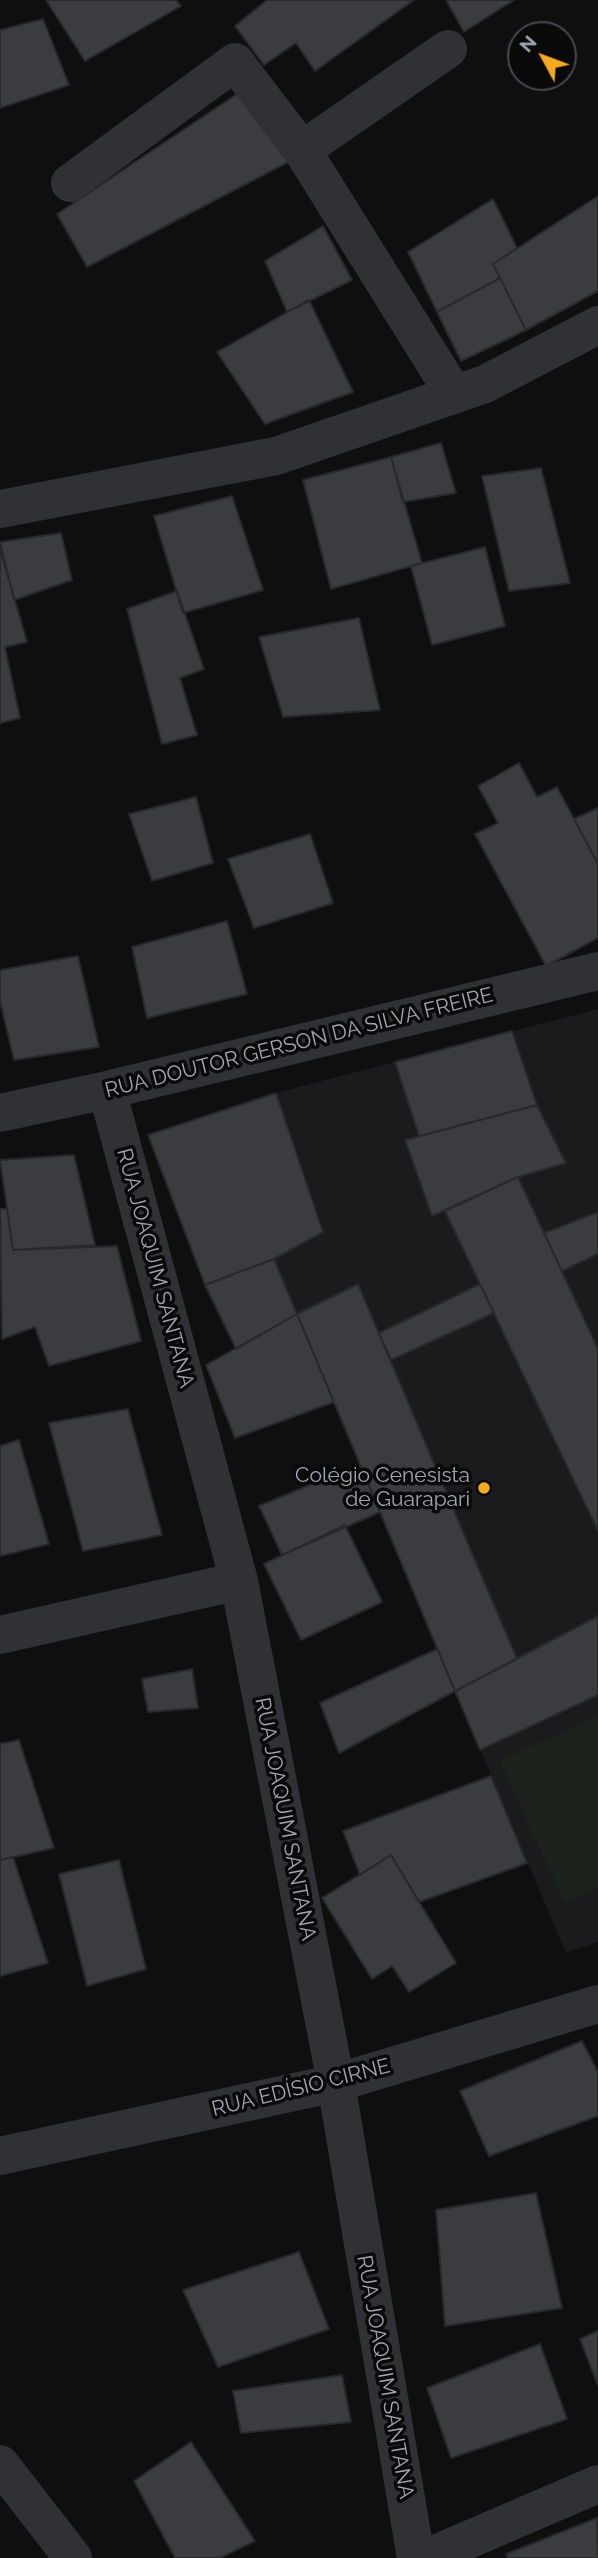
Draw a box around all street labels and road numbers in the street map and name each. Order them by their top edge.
street label: RUA DOUTOR GERSON DA SILVA FREIRE [102,982,496,1104]
street label: RUA JOAQUIM SANTANA [111,1145,199,1391]
street label: RUA JOAQUIM SANTANA [249,1695,321,1943]
street label: RUA EDÍSIO CIRNE [209,2054,393,2122]
street label: RUA JOAQUIM SANTANA [351,2253,419,2501]

